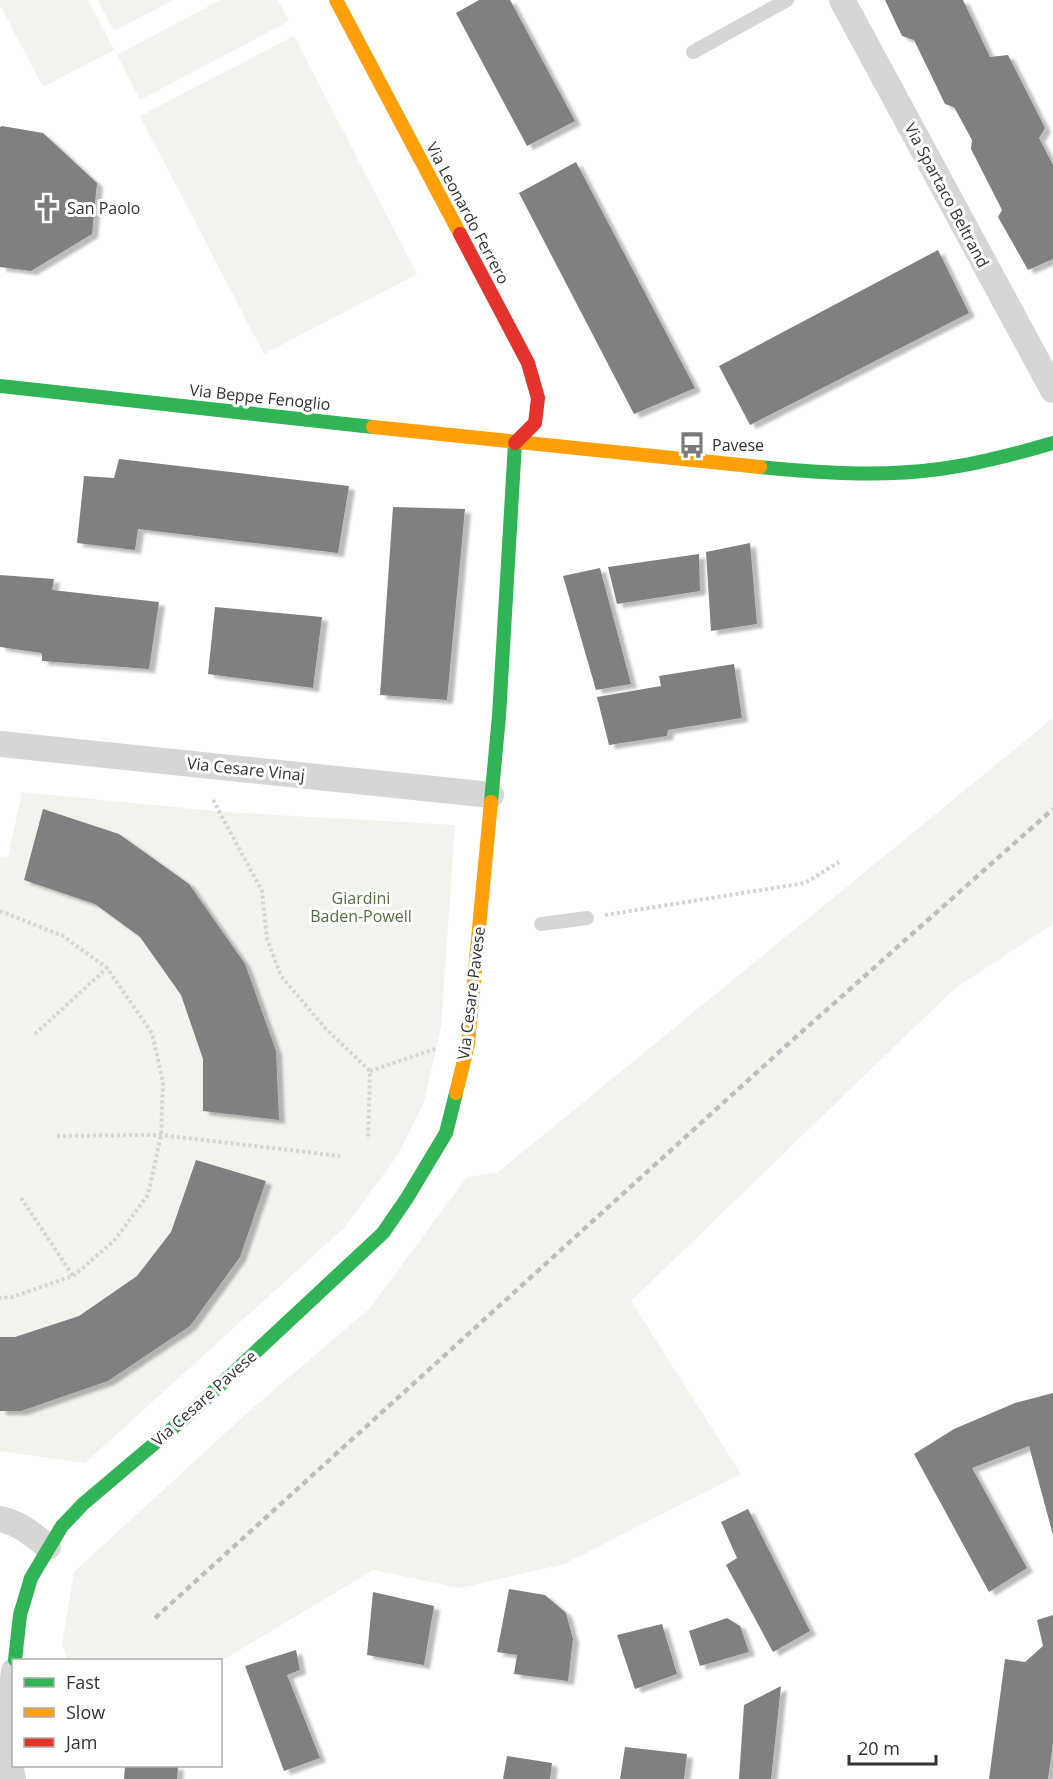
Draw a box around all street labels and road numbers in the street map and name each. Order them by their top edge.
street label: Via Spartaco Beltrand [900,119,994,271]
street label: Via Leonardo Ferrero [421,138,515,288]
street label: Via Beppe Fenoglio [188,379,332,415]
street label: Via Cesare Vinaj [186,752,306,786]
street label: Via Cesare Pavese [452,925,490,1061]
street label: Via Cesare Pavese [147,1345,261,1451]

